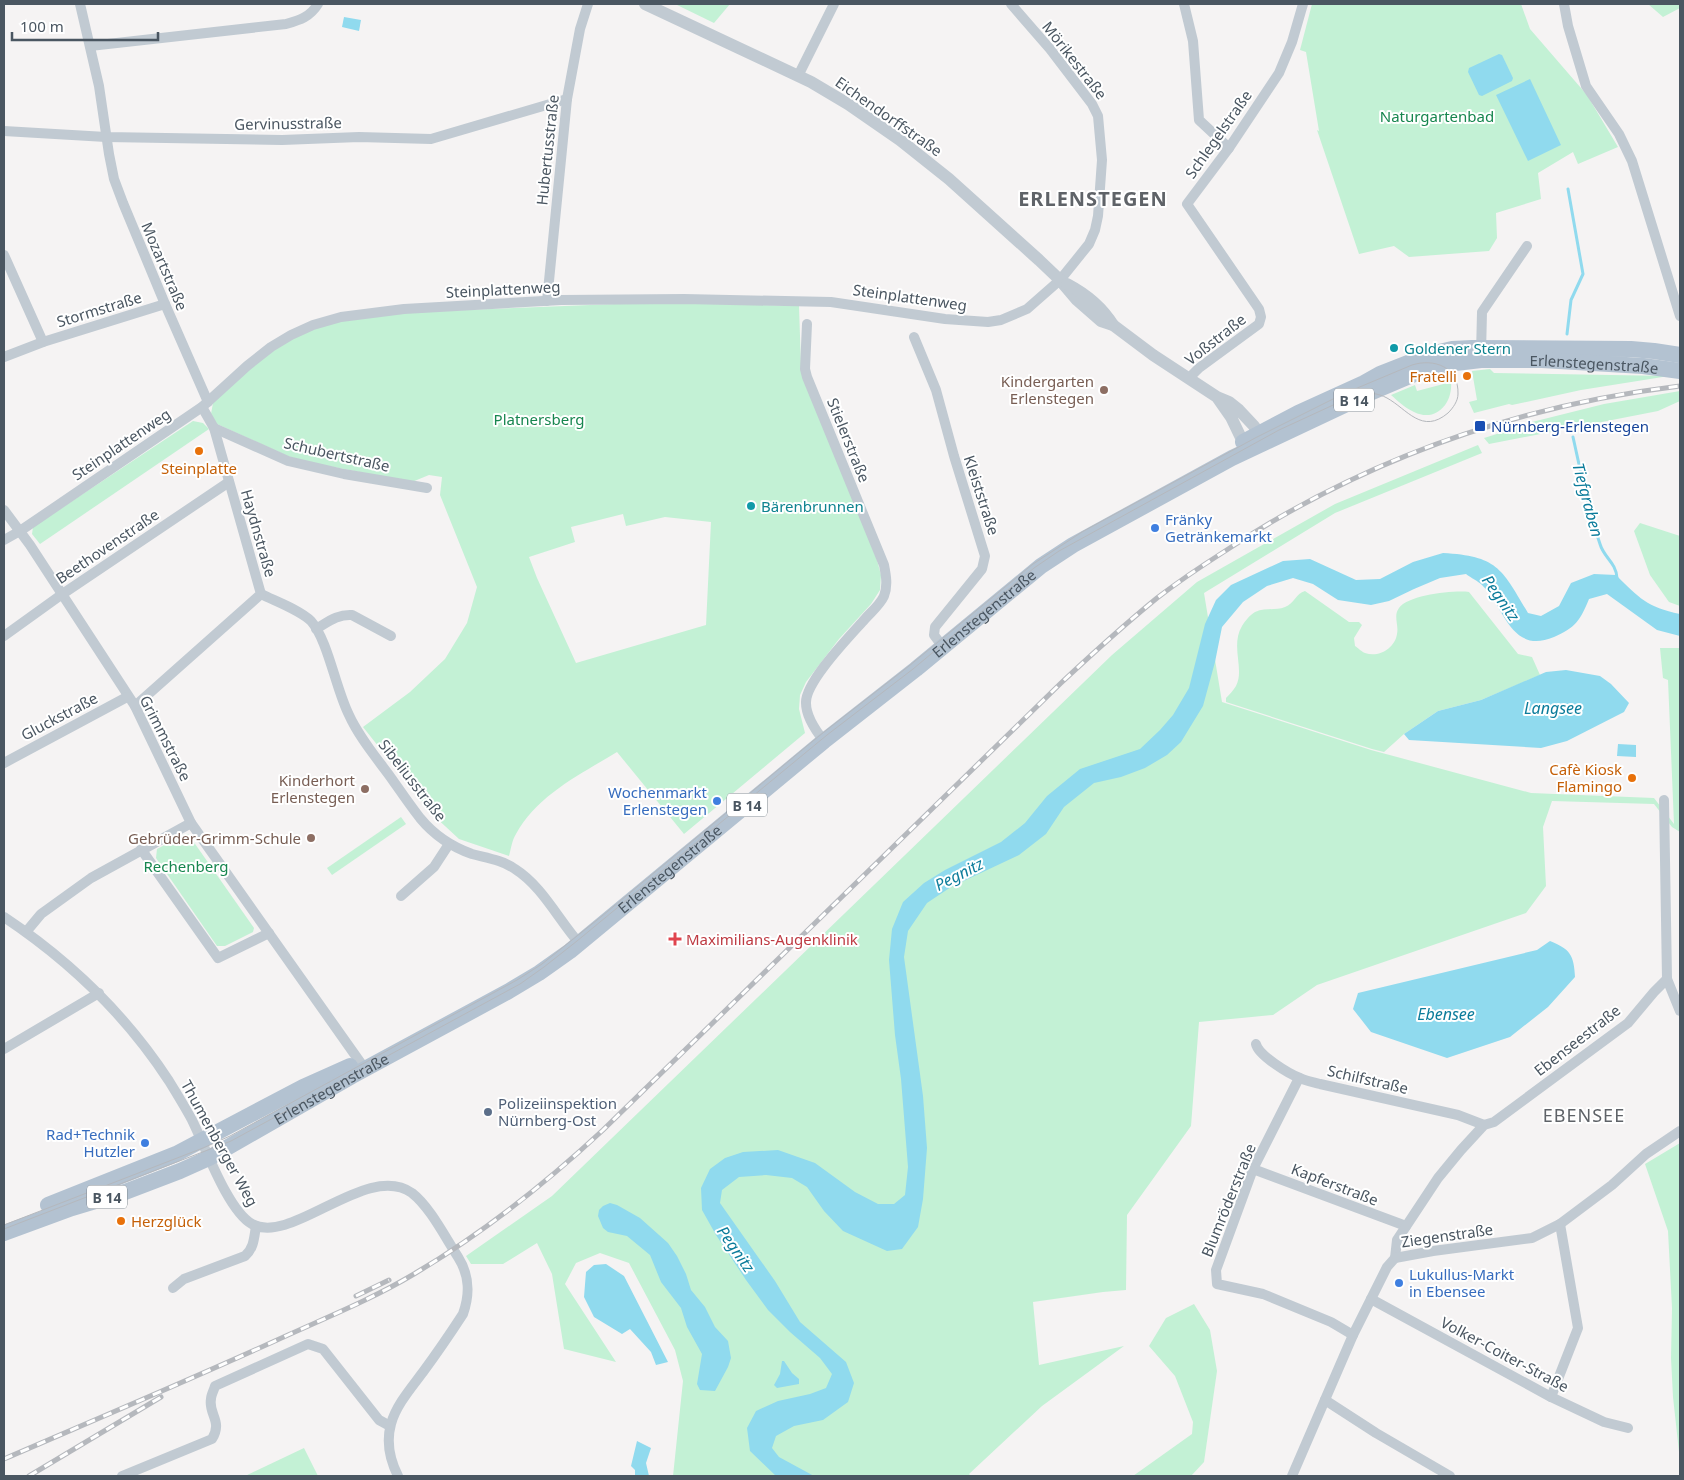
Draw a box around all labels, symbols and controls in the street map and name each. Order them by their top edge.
scale bar [12,10,159,42]
text: 100 m [20,16,64,36]
street label: Mörikestraße [1038,17,1112,103]
street label: Eichendorffstraße [832,72,946,160]
street label: Schlegelstraße [1180,86,1256,182]
street label: Hubertusstraße [531,94,563,206]
park label: Naturgartenbad [1380,106,1494,126]
street label: Gervinusstraße [234,112,342,134]
district label: ERLENSTEGEN [1018,185,1168,212]
street label: Mozartstraße [137,219,193,313]
street label: Steinplattenweg [445,276,561,302]
street label: Steinplattenweg [852,279,968,315]
street label: Stormstraße [54,287,144,331]
street label: Voßstraße [1180,309,1250,369]
place label: Goldener Stern [1404,338,1511,358]
marker: Goldener Stern [1388,342,1400,354]
street label: Erlenstegenstraße [1530,350,1660,378]
place label: Fratelli [1409,366,1457,386]
marker: Fratelli [1461,370,1473,382]
place label: Kindergarten Erlenstegen [1001,371,1094,408]
marker: Kindergarten Erlenstegen [1098,384,1110,396]
road number: B 14 [1334,388,1374,412]
street label: Stielerstraße [823,395,875,485]
street label: Steinplattenweg [68,404,174,484]
park label: Platnersberg [494,409,584,429]
place label: Nürnberg-Erlenstegen [1491,416,1649,436]
marker: Nürnberg-Erlenstegen [1473,419,1487,433]
street label: Schubertstraße [282,432,392,476]
marker: Steinplatte [193,445,205,457]
street label: Kleiststraße [960,452,1004,538]
place label: Steinplatte [161,458,237,478]
water label: Tiefgraben [1568,460,1608,540]
street label: Haydnstraße [237,487,281,579]
place label: Bärenbrunnen [761,496,864,516]
marker: Bärenbrunnen [745,500,757,512]
street label: Beethovenstraße [52,504,162,588]
place label: Fränky Getränkemarkt [1165,509,1272,546]
marker: Fränky Getränkemarkt [1149,522,1161,534]
street label: Erlenstegenstraße [928,564,1040,662]
water label: Pegnitz [1477,570,1525,626]
street label: Gluckstraße [17,687,101,745]
street label: Grimmstraße [136,692,196,784]
water label: Langsee [1524,697,1582,719]
street label: Sibeliusstraße [375,735,451,825]
place label: Cafè Kiosk Flamingo [1549,759,1622,796]
place label: Kinderhort Erlenstegen [271,770,356,807]
marker: Cafè Kiosk Flamingo [1626,772,1638,784]
place label: Wochenmarkt Erlenstegen [608,782,708,819]
marker: Kinderhort Erlenstegen [359,783,371,795]
road number: B 14 [727,794,767,816]
marker: Wochenmarkt Erlenstegen [711,795,723,807]
street label: Erlenstegenstraße [613,820,726,918]
place label: Gebrüder-Grimm-Schule [128,828,301,848]
marker: Gebrüder-Grimm-Schule [305,832,317,844]
water label: Pegnitz [931,852,988,896]
park label: Rechenberg [144,856,228,876]
place label: Maximilians-Augenklinik [686,929,858,949]
marker: Maximilians-Augenklinik [668,932,682,946]
street label: Ebenseestraße [1530,1000,1624,1080]
water label: Ebensee [1417,1003,1475,1025]
street label: Erlenstegenstraße [270,1048,392,1129]
street label: Schilfstraße [1326,1060,1410,1098]
street label: Thumenberger Weg [177,1076,263,1210]
place label: Polizeiinspektion Nürnberg-Ost [498,1093,617,1130]
district label: EBENSEE [1543,1103,1625,1127]
marker: Polizeiinspektion Nürnberg-Ost [482,1106,494,1118]
place label: Rad+Technik Hutzler [46,1124,135,1161]
marker: Rad+Technik Hutzler [139,1137,151,1149]
street label: Blumröderstraße [1196,1140,1260,1260]
street label: Kapferstraße [1289,1158,1381,1210]
road number: B 14 [87,1186,127,1208]
place label: Herzglück [131,1211,201,1231]
marker: Herzglück [115,1215,127,1227]
street label: Ziegenstraße [1400,1219,1494,1251]
water label: Pegnitz [712,1221,760,1277]
place label: Lukullus-Markt in Ebensee [1409,1264,1515,1301]
marker: Lukullus-Markt in Ebensee [1393,1277,1405,1289]
street label: Volker-Coiter-Straße [1437,1312,1573,1396]

